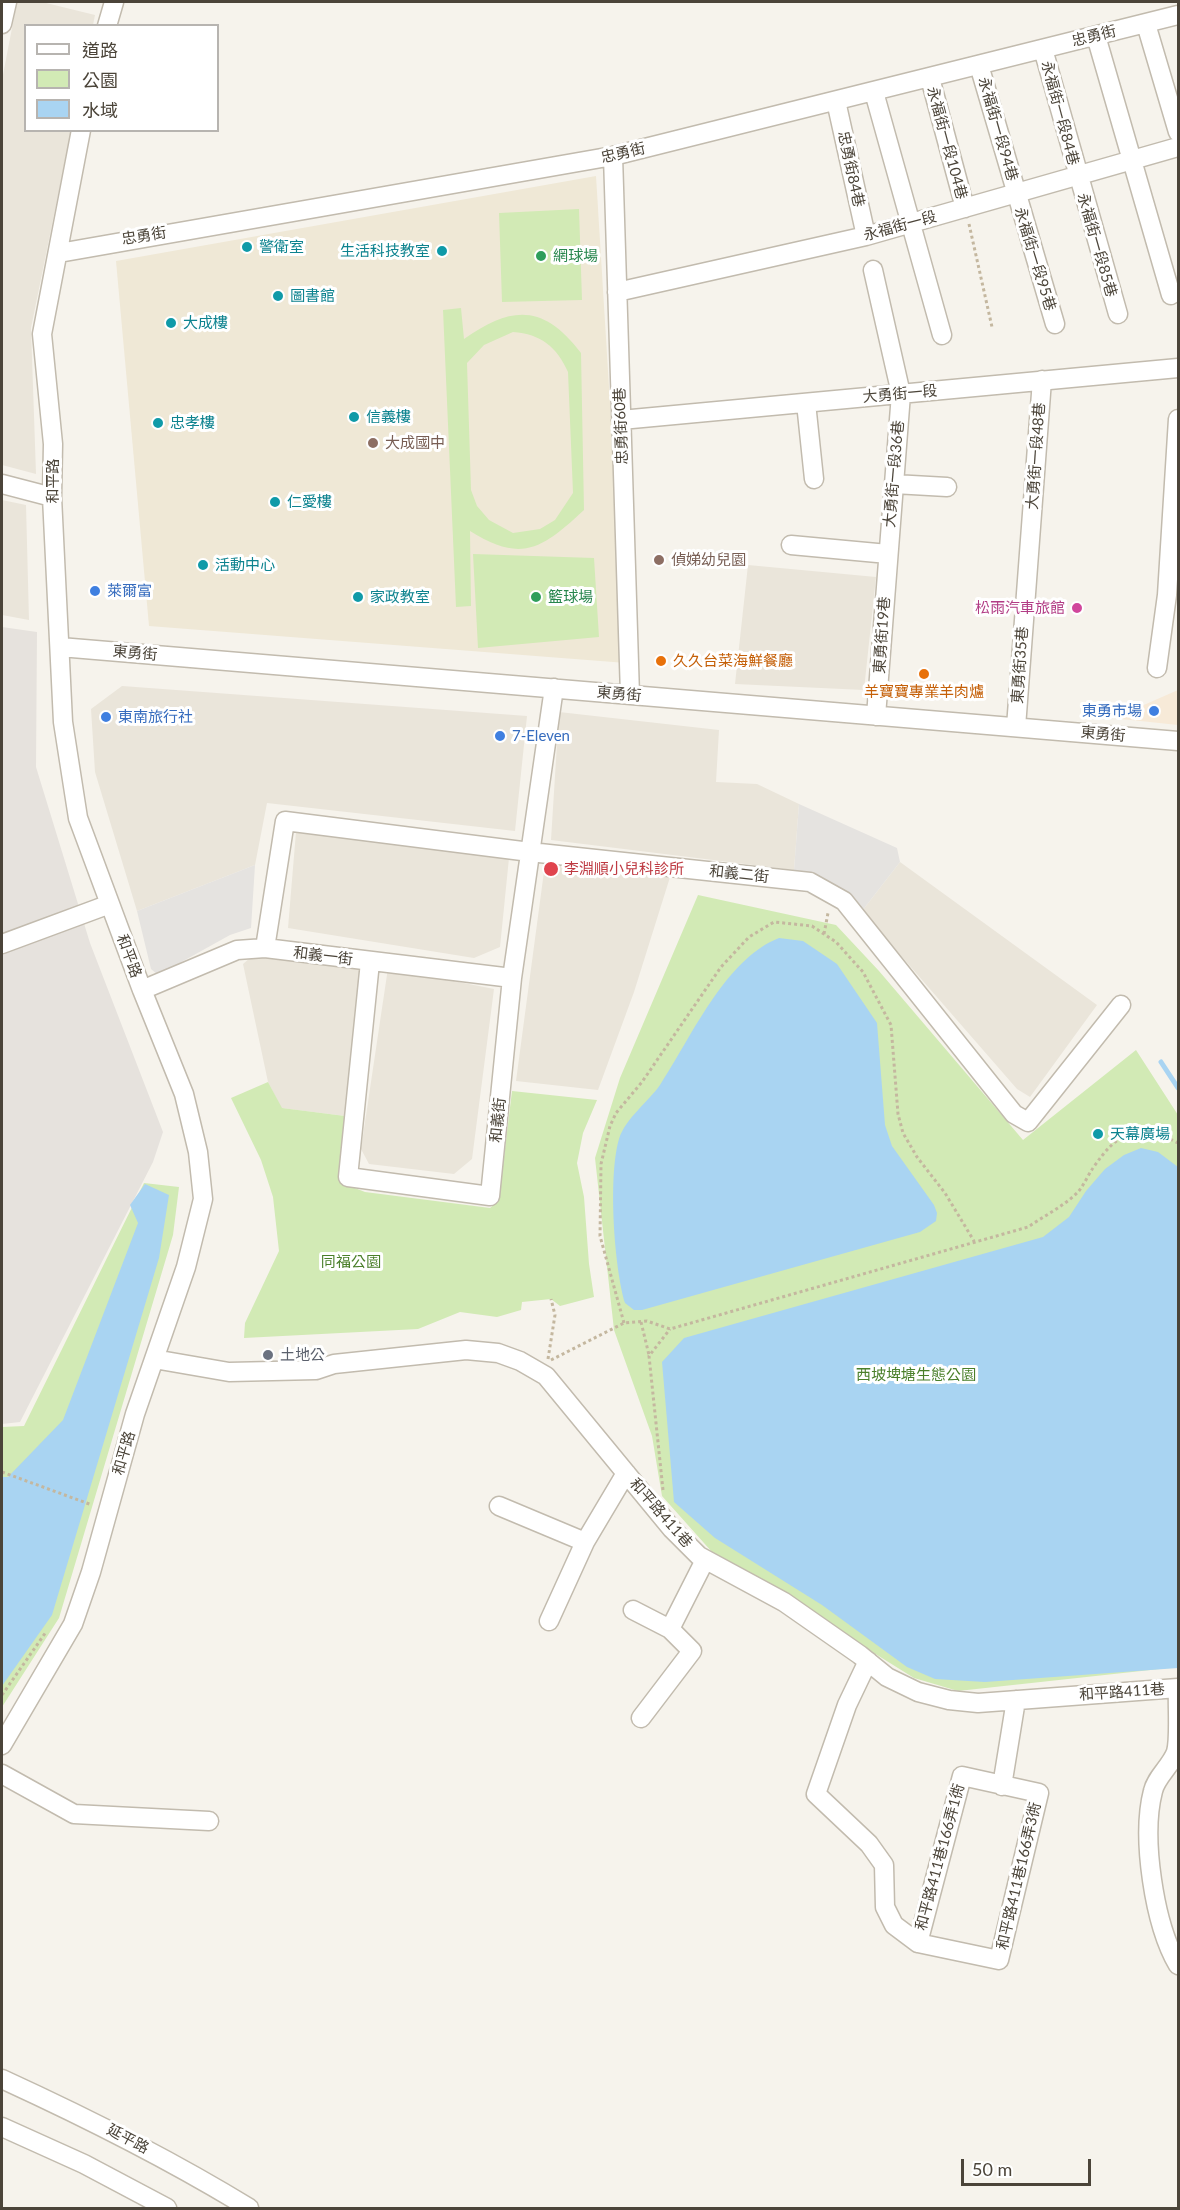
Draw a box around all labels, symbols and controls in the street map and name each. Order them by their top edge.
street label: 忠勇街 [1070,22,1118,50]
legend [24,24,219,132]
text: 道路 [82,39,118,61]
street label: 永福街一段84巷 [1037,59,1083,167]
text: 公園 [82,69,118,91]
street label: 永福街一段94巷 [975,75,1021,183]
street label: 永福街一段104巷 [923,85,971,201]
text: 水域 [82,99,118,121]
street label: 忠勇街84巷 [834,129,868,209]
street label: 忠勇街 [599,139,647,167]
street label: 永福街一段85巷 [1074,191,1120,299]
street label: 永福街一段95巷 [1011,205,1059,313]
street label: 永福街一段 [861,208,939,244]
street label: 忠勇街 [120,224,168,248]
place label: 警衛室 [259,238,304,256]
marker: 警衛室 [240,240,254,254]
place label: 生活科技教室 [340,242,430,260]
marker: 生活科技教室 [435,244,449,258]
place label: 網球場 [553,247,598,265]
marker: 網球場 [534,249,548,263]
place label: 圖書館 [290,287,335,305]
marker: 圖書館 [271,289,285,303]
place label: 大成樓 [183,314,228,332]
marker: 大成樓 [164,316,178,330]
street label: 大勇街一段 [862,382,938,406]
street label: 忠勇街60巷 [611,387,631,465]
street label: 大勇街一段48巷 [1023,402,1049,510]
place label: 信義樓 [366,408,411,426]
marker: 信義樓 [347,410,361,424]
place label: 忠孝樓 [170,414,215,432]
marker: 忠孝樓 [151,416,165,430]
street label: 大勇街一段36巷 [880,420,908,528]
place label: 大成國中 [385,434,445,452]
marker: 大成國中 [366,436,380,450]
street label: 和平路 [44,459,62,503]
place label: 仁愛樓 [287,493,332,511]
marker: 仁愛樓 [268,495,282,509]
place label: 偵娣幼兒園 [671,551,746,569]
marker: 偵娣幼兒園 [652,553,666,567]
place label: 活動中心 [215,556,275,574]
marker: 活動中心 [196,558,210,572]
place label: 萊爾富 [107,582,152,600]
marker: 萊爾富 [88,584,102,598]
place label: 家政教室 [370,588,430,606]
place label: 籃球場 [548,588,593,606]
marker: 家政教室 [351,590,365,604]
marker: 籃球場 [529,590,543,604]
street label: 東勇街19巷 [870,596,894,674]
place label: 松雨汽車旅館 [975,599,1065,617]
marker: 松雨汽車旅館 [1070,601,1084,615]
street label: 東勇街35巷 [1008,626,1032,704]
street label: 東勇街 [112,642,158,664]
place label: 久久台菜海鮮餐廳 [673,652,793,670]
marker: 久久台菜海鮮餐廳 [654,654,668,668]
marker: 羊寶寶專業羊肉爐 [917,667,931,681]
street label: 東勇街 [596,683,642,705]
place label: 羊寶寶專業羊肉爐 [864,683,984,701]
place label: 東勇市場 [1082,702,1142,720]
marker: 東勇市場 [1147,704,1161,718]
place label: 東南旅行社 [118,708,193,726]
marker: 東南旅行社 [99,710,113,724]
street label: 東勇街 [1080,723,1126,745]
place label: 7-Eleven [512,727,570,745]
marker: 7-Eleven [493,729,507,743]
marker: 李淵順小兒科診所 [542,860,560,878]
place label: 李淵順小兒科診所 [564,860,684,878]
street label: 和義二街 [708,862,770,886]
street label: 和平路 [113,932,145,980]
street label: 和義一街 [292,943,354,969]
street label: 和義街 [487,1097,509,1143]
place label: 天幕廣場 [1110,1125,1170,1143]
marker: 天幕廣場 [1091,1127,1105,1141]
park label: 同福公園 [321,1253,381,1271]
place label: 土地公 [280,1346,325,1364]
marker: 土地公 [261,1348,275,1362]
park label: 西坡埤塘生態公園 [856,1366,976,1384]
street label: 和平路 [109,1429,139,1477]
street label: 和平路411巷 [626,1475,696,1551]
street label: 和平路411巷 [1078,1680,1166,1704]
street label: 和平路411巷166弄1衖 [912,1782,968,1932]
street label: 和平路411巷166弄3衖 [993,1800,1045,1952]
street label: 延平路 [104,2120,152,2158]
scale bar [964,2147,1094,2185]
text: 50 m [972,2158,1012,2180]

